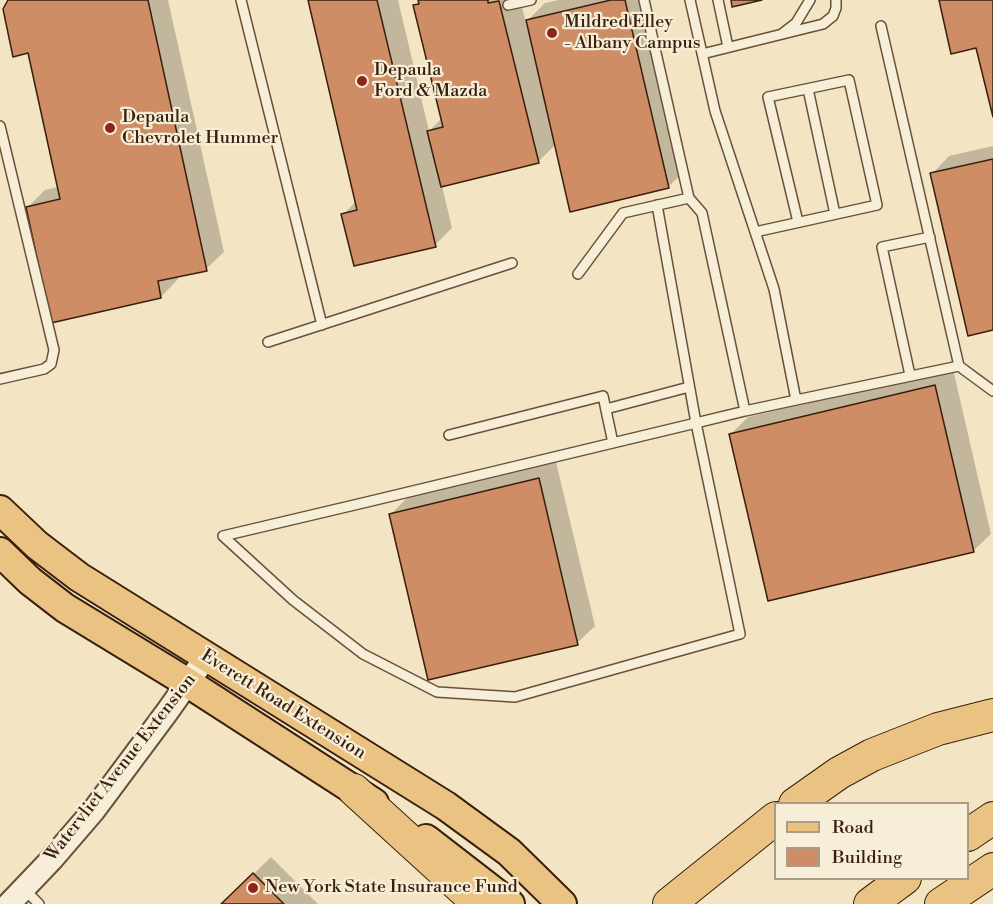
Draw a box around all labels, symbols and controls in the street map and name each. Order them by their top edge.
place label: Mildred Elley - Albany Campus [564,12,701,54]
marker: Mildred Elley - Albany Campus [545,26,559,40]
place label: Depaula Ford & Mazda [374,60,487,103]
marker: Depaula Ford & Mazda [355,74,369,88]
place label: Depaula Chevrolet Hummer [122,107,278,150]
marker: Depaula Chevrolet Hummer [103,121,117,135]
street label: Everett Road Extension [196,645,370,765]
street label: Watervliet Avenue Extension [41,670,201,866]
legend [774,802,969,880]
text: Road [832,816,874,839]
text: Building [832,846,902,869]
place label: New York State Insurance Fund [265,877,518,899]
marker: New York State Insurance Fund [246,881,260,895]

